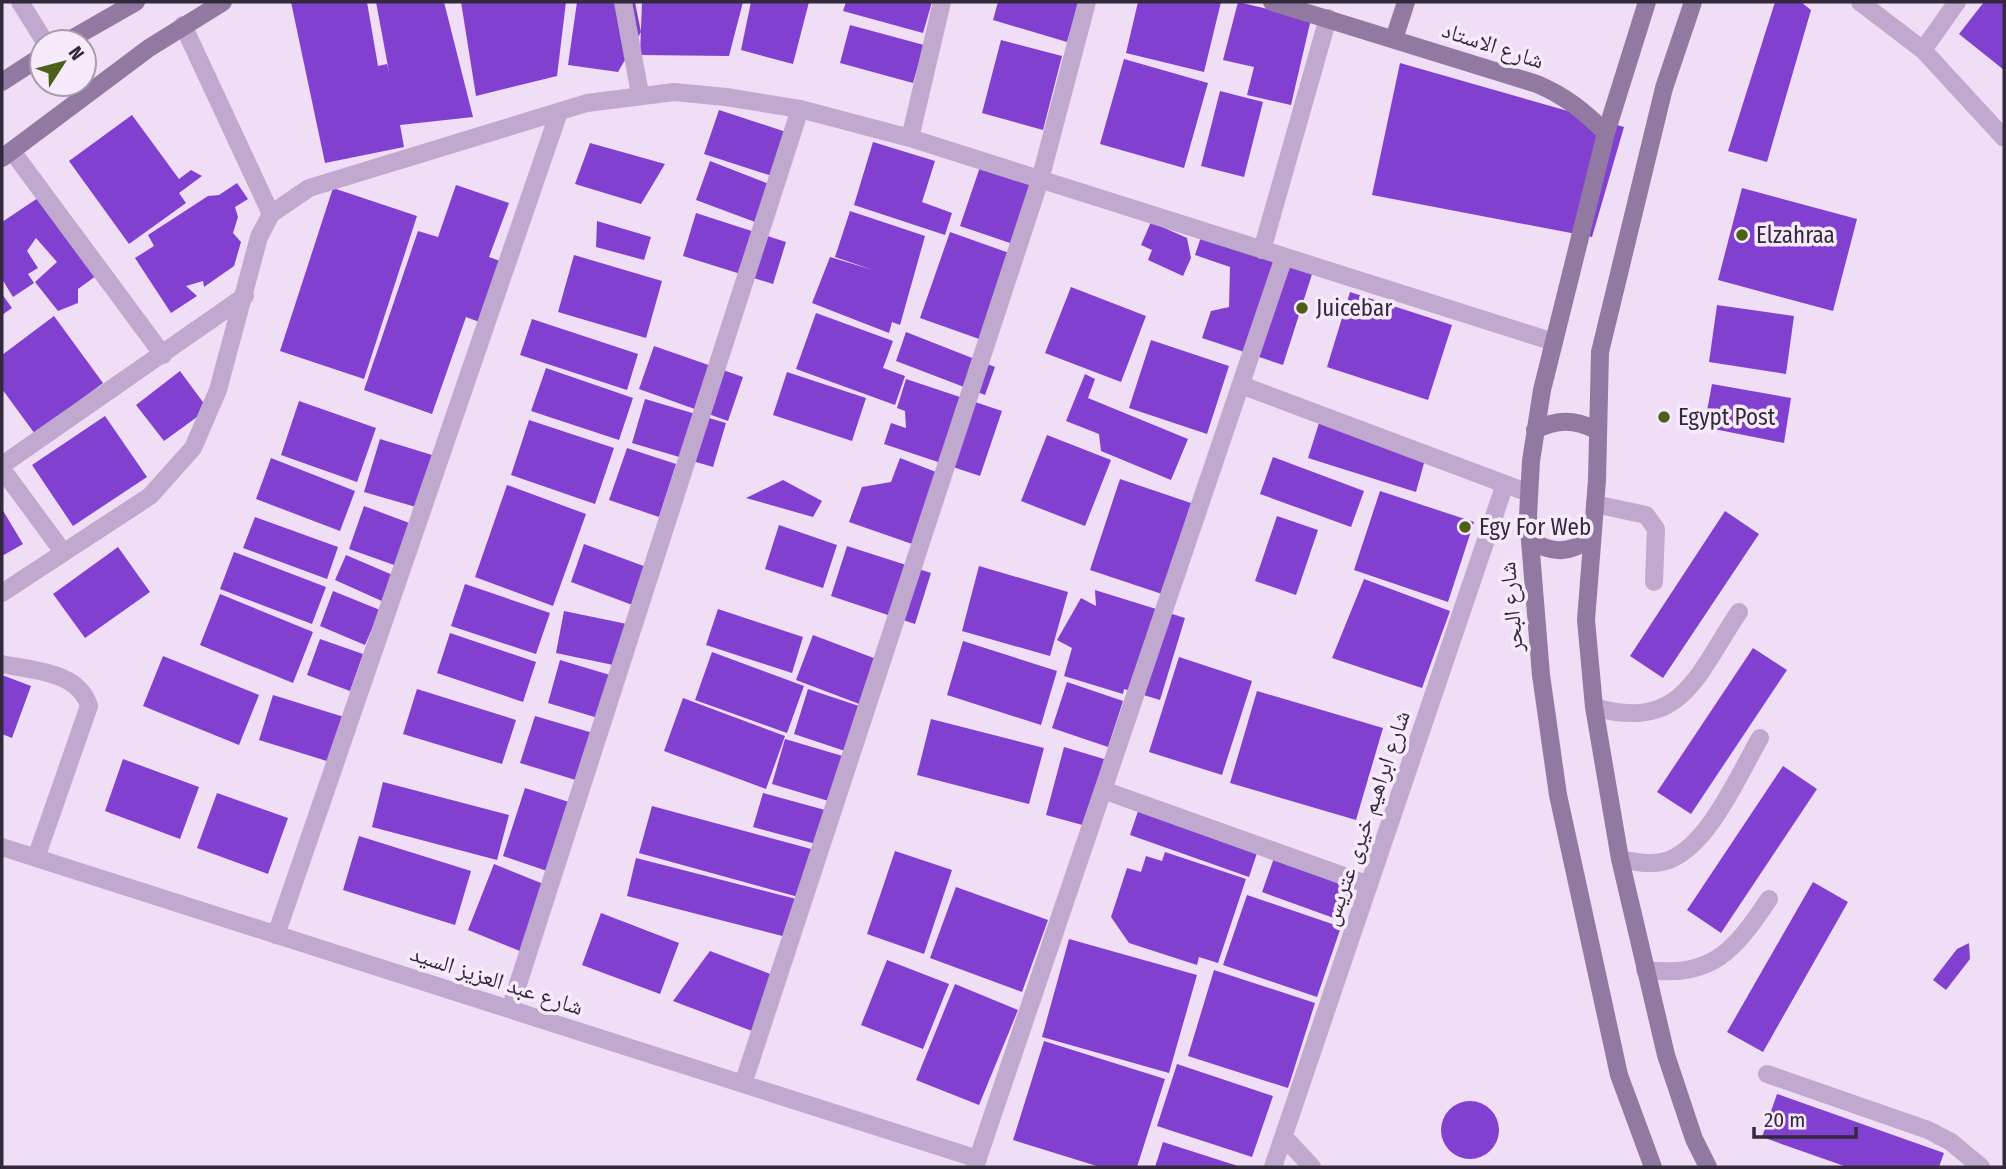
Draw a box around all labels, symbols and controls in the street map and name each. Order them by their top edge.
street label: شارع الاستاد [1438,15,1547,76]
north arrow [28,28,98,98]
text: N [64,42,89,65]
place label: Elzahraa [1756,221,1835,249]
marker: Elzahraa [1734,227,1750,243]
place label: Juicebar [1316,294,1392,322]
marker: Juicebar [1294,300,1310,316]
place label: Egypt Post [1678,403,1776,431]
marker: Egypt Post [1656,409,1672,425]
place label: Egy For Web [1479,513,1591,541]
marker: Egy For Web [1457,519,1473,535]
street label: شارع البحر [1493,560,1530,654]
street label: شارع ابراهيم خيرى عتريس [1316,707,1418,930]
street label: شارع عبد العزيز السيد [407,939,587,1022]
scale bar [1754,1096,1856,1140]
text: 20 m [1764,1107,1805,1133]

